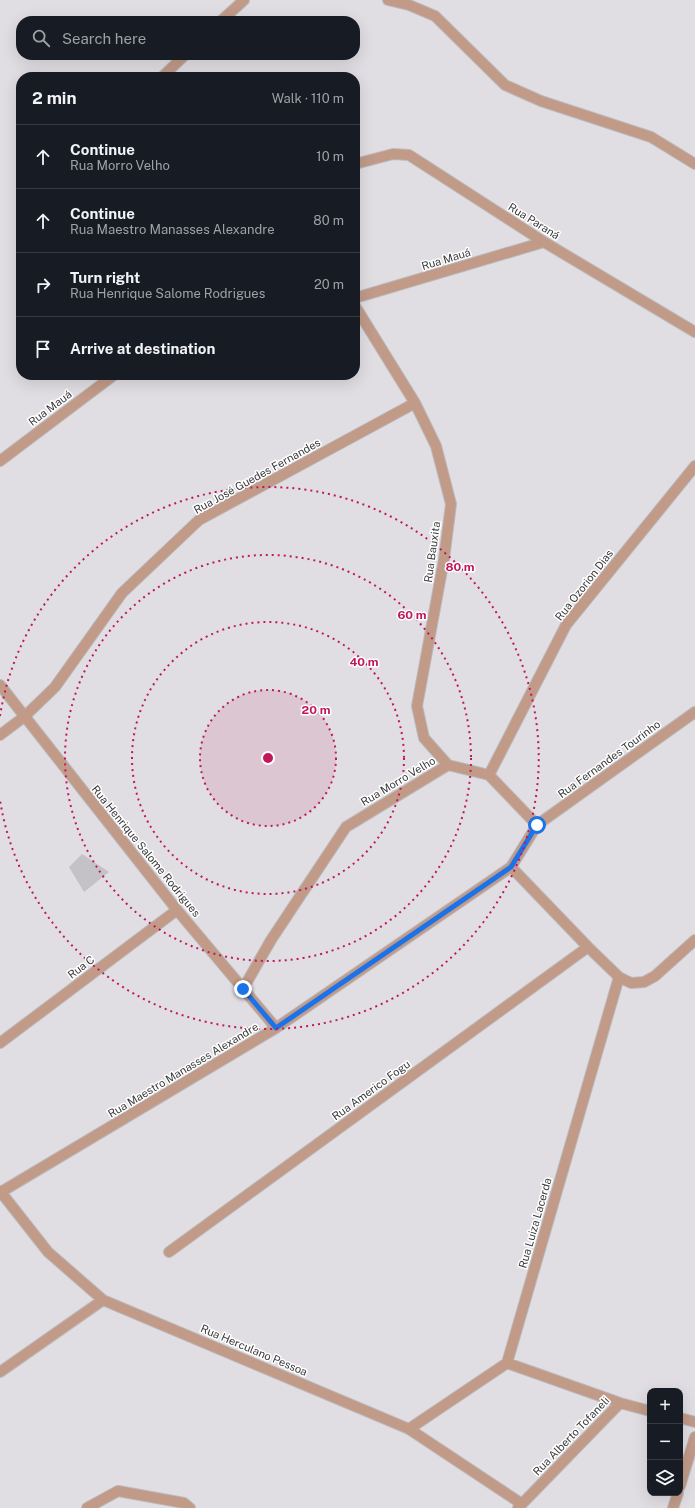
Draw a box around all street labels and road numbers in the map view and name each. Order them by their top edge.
street label: Rua Paraná [506,201,562,241]
street label: Rua Mauá [420,246,472,272]
street label: Rua Mauá [26,388,74,428]
street label: Rua José Guedes Fernandes [192,436,323,516]
street label: Rua Bauxita [422,521,442,583]
street label: Rua Ozorion Dias [553,547,616,623]
street label: Rua Fernandes Tourinho [555,718,663,800]
street label: Rua Morro Velho [359,754,437,808]
street label: Rua Henrique Salome Rodrigues [89,783,203,919]
street label: Rua C [65,953,97,981]
street label: Rua Maestro Manasses Alexandre [106,1020,260,1120]
street label: Rua Americo Fogu [330,1058,412,1122]
street label: Rua Luiza Lacerda [516,1176,554,1270]
street label: Rua Herculano Pessoa [199,1322,309,1378]
street label: Rua Alberto Tofaneli [530,1394,612,1478]

